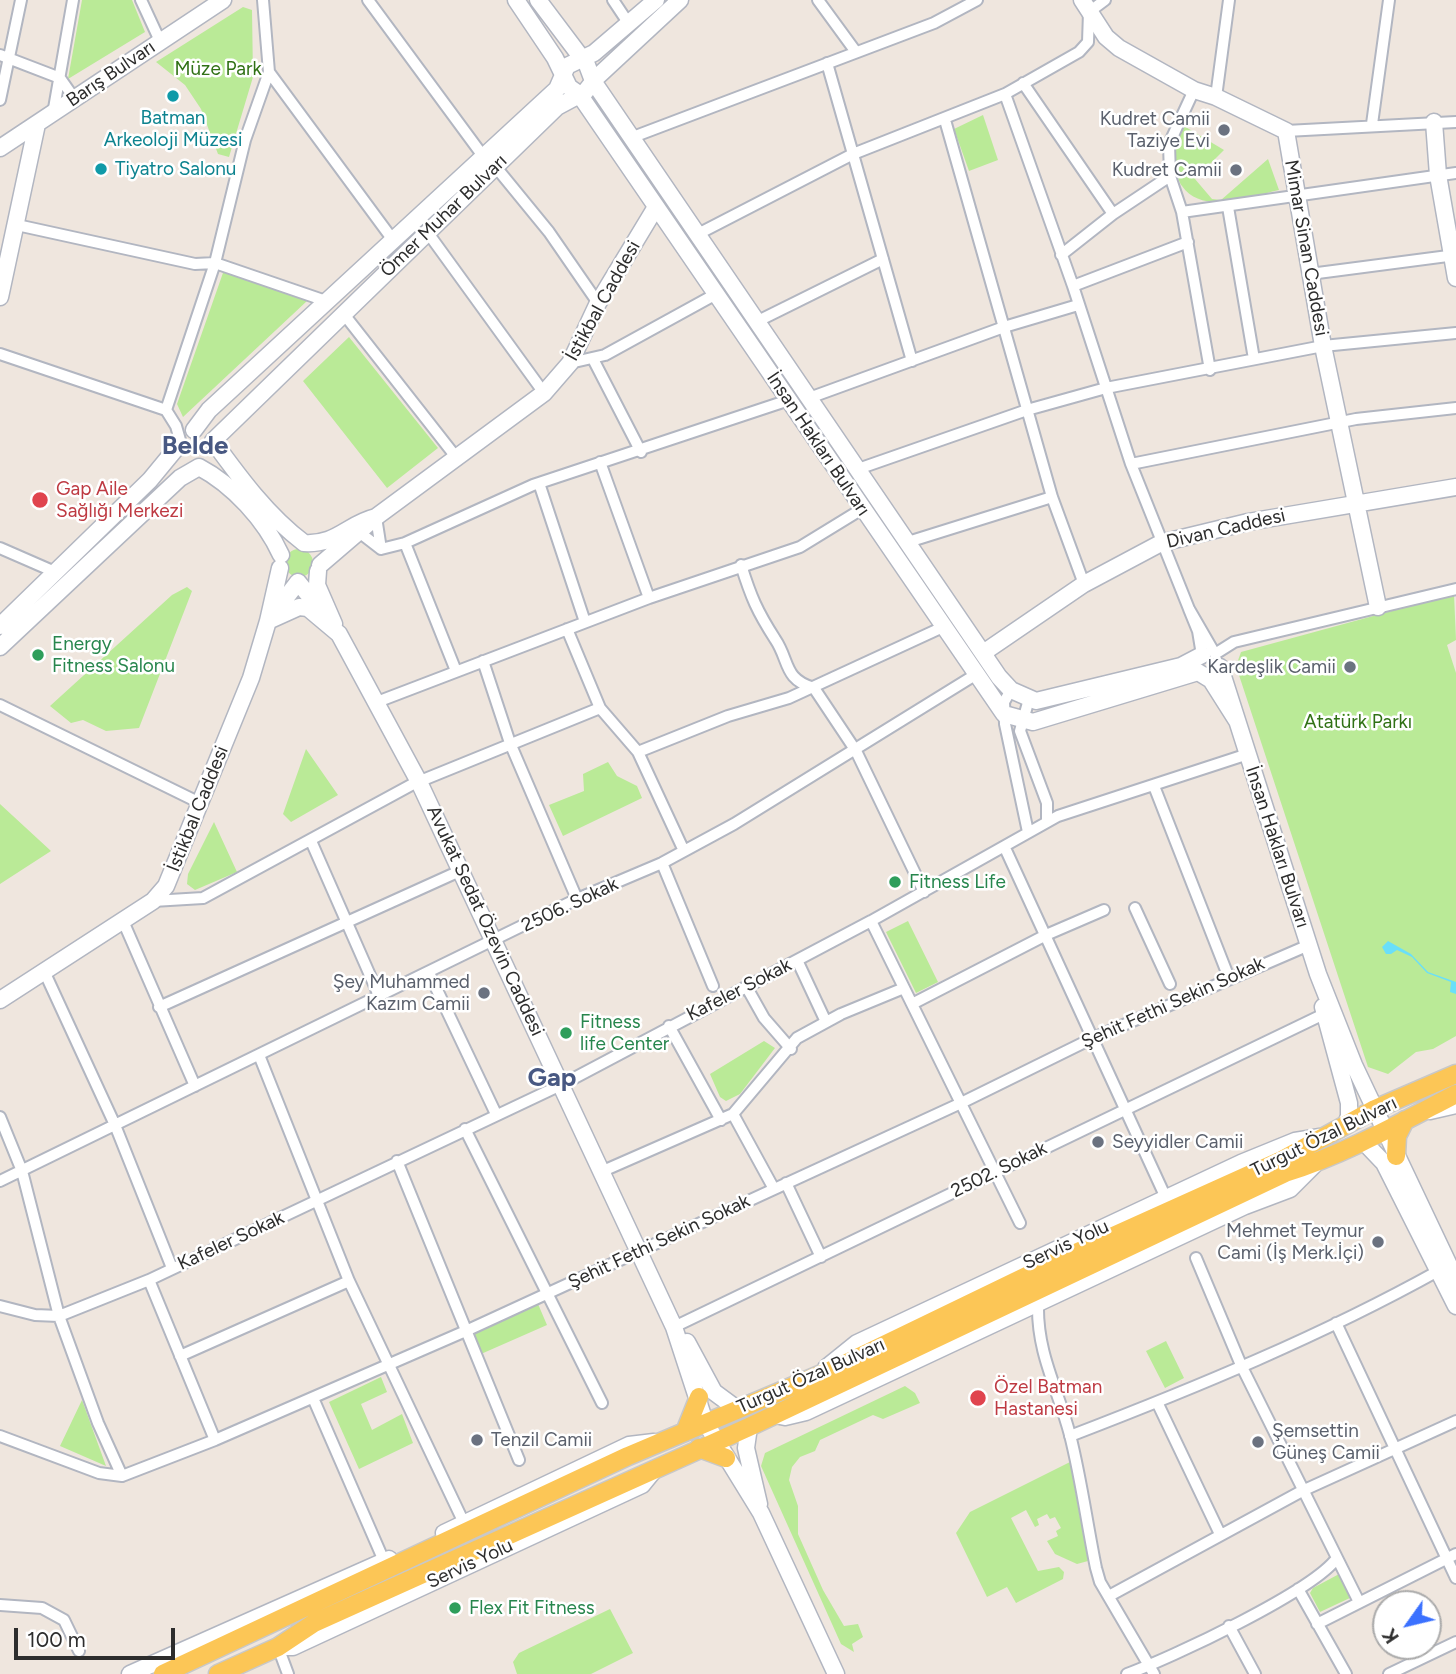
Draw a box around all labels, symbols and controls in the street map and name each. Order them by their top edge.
street label: Barış Bulvarı [62,36,160,112]
park label: Müze Park [174,58,262,80]
marker: Batman Arkeoloji Müzesi [165,88,181,104]
place label: Batman Arkeoloji Müzesi [104,107,242,151]
place label: Kudret Camii Taziye Evi [1100,108,1210,152]
marker: Kudret Camii Taziye Evi [1216,122,1232,138]
street label: Ömer Muhar Bulvarı [376,150,512,282]
place label: Tiyatro Salonu [115,158,236,180]
street label: Mimar Sinan Caddesi [1279,158,1333,338]
place label: Kudret Camii [1112,159,1222,181]
marker: Tiyatro Salonu [93,161,109,177]
marker: Kudret Camii [1228,162,1244,178]
street label: İstikbal Caddesi [561,237,645,365]
street label: İnsan Hakları Bulvarı [761,368,875,520]
district label: Belde [162,430,228,462]
place label: Gap Aile Sağlığı Merkezi [56,478,183,522]
marker: Gap Aile Sağlığı Merkezi [30,490,50,510]
street label: Divan Caddesi [1164,504,1288,554]
place label: Energy Fitness Salonu [52,633,175,677]
marker: Energy Fitness Salonu [30,647,46,663]
place label: Kardeşlik Camii [1207,656,1336,678]
marker: Kardeşlik Camii [1342,659,1358,675]
park label: Atatürk Parkı [1304,711,1412,733]
street label: İstikbal Caddesi [162,743,234,875]
street label: İnsan Hakları Bulvarı [1240,763,1314,931]
street label: Avukat Sedat Özevin Caddesi [422,802,548,1040]
place label: Fitness Life [909,871,1006,893]
street label: 2506. Sokak [518,873,622,937]
marker: Fitness Life [887,874,903,890]
street label: Şehit Fethi Sekin Sokak [1078,952,1268,1054]
street label: Kafeler Sokak [683,954,795,1026]
place label: Şey Muhammed Kazım Camii [333,971,470,1015]
marker: Şey Muhammed Kazım Camii [476,985,492,1001]
place label: Fitness life Center [580,1011,669,1055]
marker: Fitness life Center [558,1025,574,1041]
district label: Gap [528,1062,576,1094]
street label: Turgut Özal Bulvarı [1247,1092,1401,1182]
place label: Seyyidler Camii [1112,1131,1243,1153]
marker: Seyyidler Camii [1090,1134,1106,1150]
street label: 2502. Sokak [947,1137,1051,1203]
street label: Şehit Fethi Sekin Sokak [564,1190,754,1294]
street label: Kafeler Sokak [174,1206,288,1276]
street label: Servis Yolu [1019,1215,1113,1275]
place label: Mehmet Teymur Cami (İş Merk.İçi) [1217,1220,1364,1264]
marker: Mehmet Teymur Cami (İş Merk.İçi) [1370,1234,1386,1250]
street label: Turgut Özal Bulvarı [734,1333,888,1419]
place label: Özel Batman Hastanesi [994,1376,1102,1420]
marker: Özel Batman Hastanesi [968,1388,988,1408]
place label: Şemsettin Güneş Camii [1272,1420,1380,1464]
place label: Tenzil Camii [491,1429,592,1451]
marker: Tenzil Camii [469,1432,485,1448]
marker: Şemsettin Güneş Camii [1250,1434,1266,1450]
street label: Servis Yolu [423,1534,517,1594]
north arrow [1372,1590,1442,1660]
place label: Flex Fit Fitness [469,1597,595,1619]
marker: Flex Fit Fitness [447,1600,463,1616]
scale bar [18,1614,178,1658]
text: K [1378,1624,1404,1648]
text: 100 m [27,1627,86,1652]

